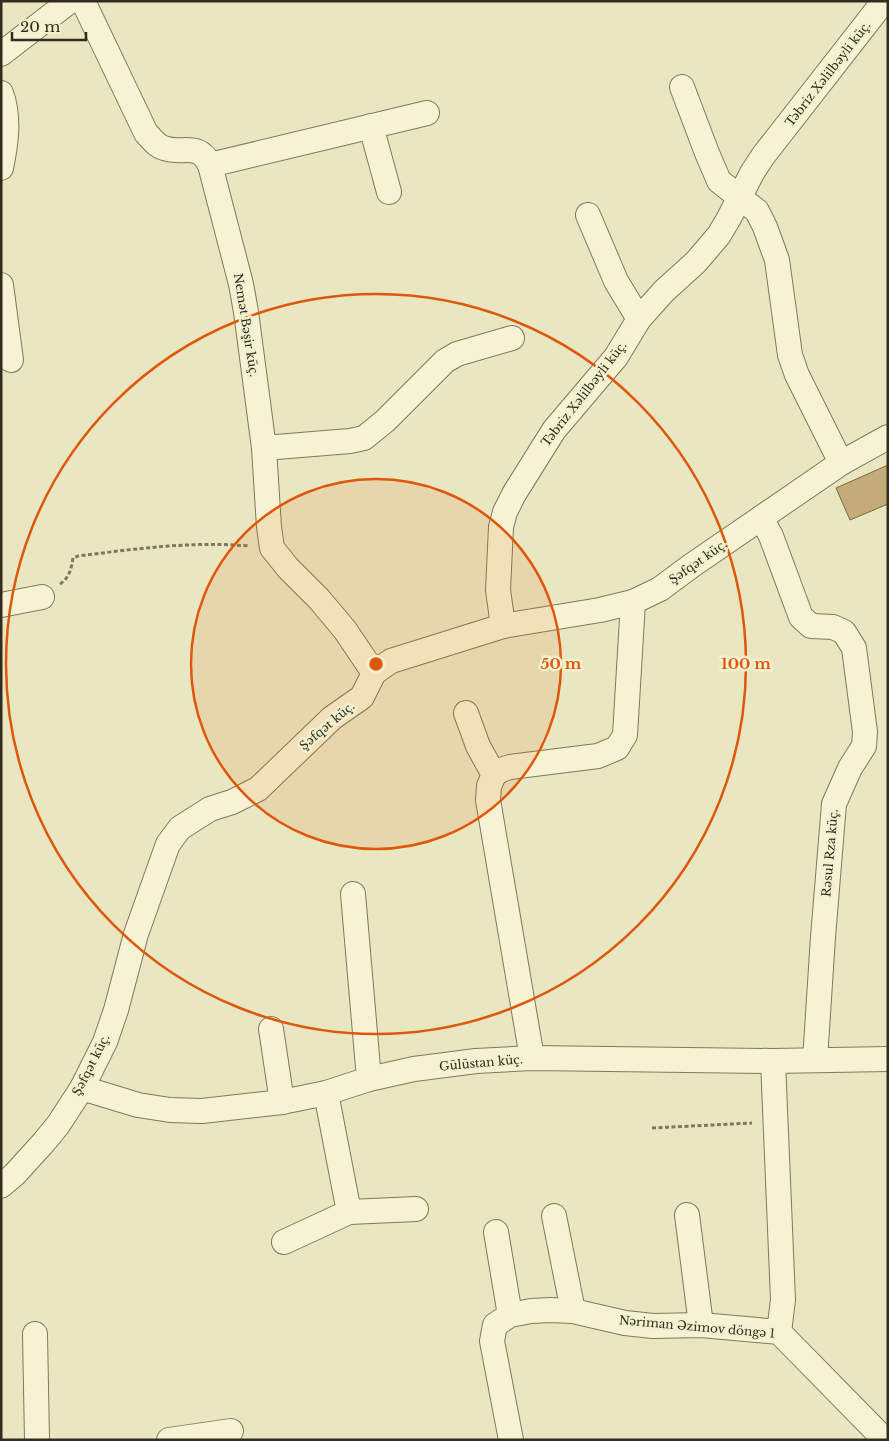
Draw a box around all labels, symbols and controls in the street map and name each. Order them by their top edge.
scale bar [12,10,86,42]
text: 20 m [20,17,60,36]
street label: Təbriz Xəlilbəyli küç. [782,18,873,129]
street label: Nemət Bəşir küç. [231,272,262,378]
street label: Təbriz Xəlilbəyli küç. [538,338,629,449]
street label: Şəfqət küç. [666,536,730,587]
text: 50 m [541,654,582,673]
text: 100 m [721,654,771,673]
centre of rings [367,655,385,673]
street label: Şəfqət küç. [296,698,357,753]
street label: Rəsul Rza küç. [818,808,841,898]
street label: Şəfqət küç. [69,1031,112,1098]
street label: Gülüstan küç. [439,1051,523,1074]
street label: Nəriman Əzimov döngə 1 [618,1312,776,1341]

